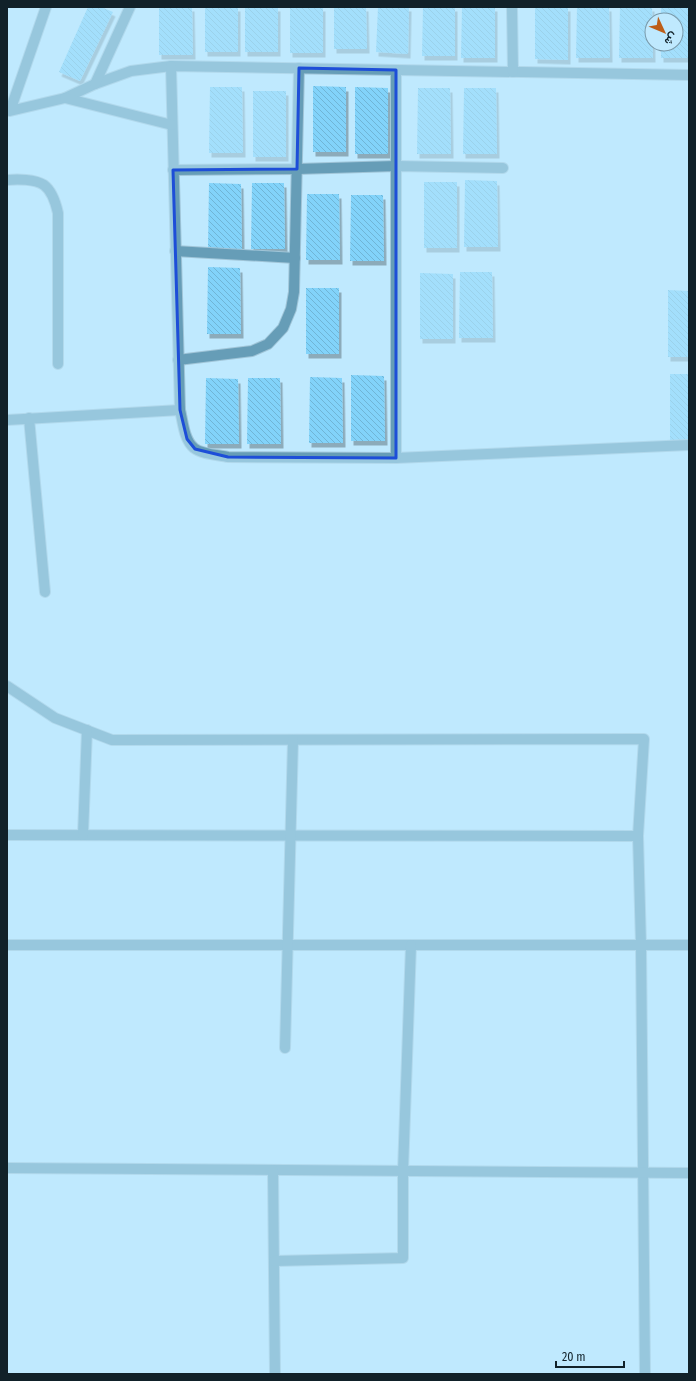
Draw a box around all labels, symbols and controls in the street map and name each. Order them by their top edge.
north arrow [644,12,684,52]
text: ش [662,29,680,48]
scale bar [556,1343,624,1369]
text: 20 m [562,1350,586,1364]

